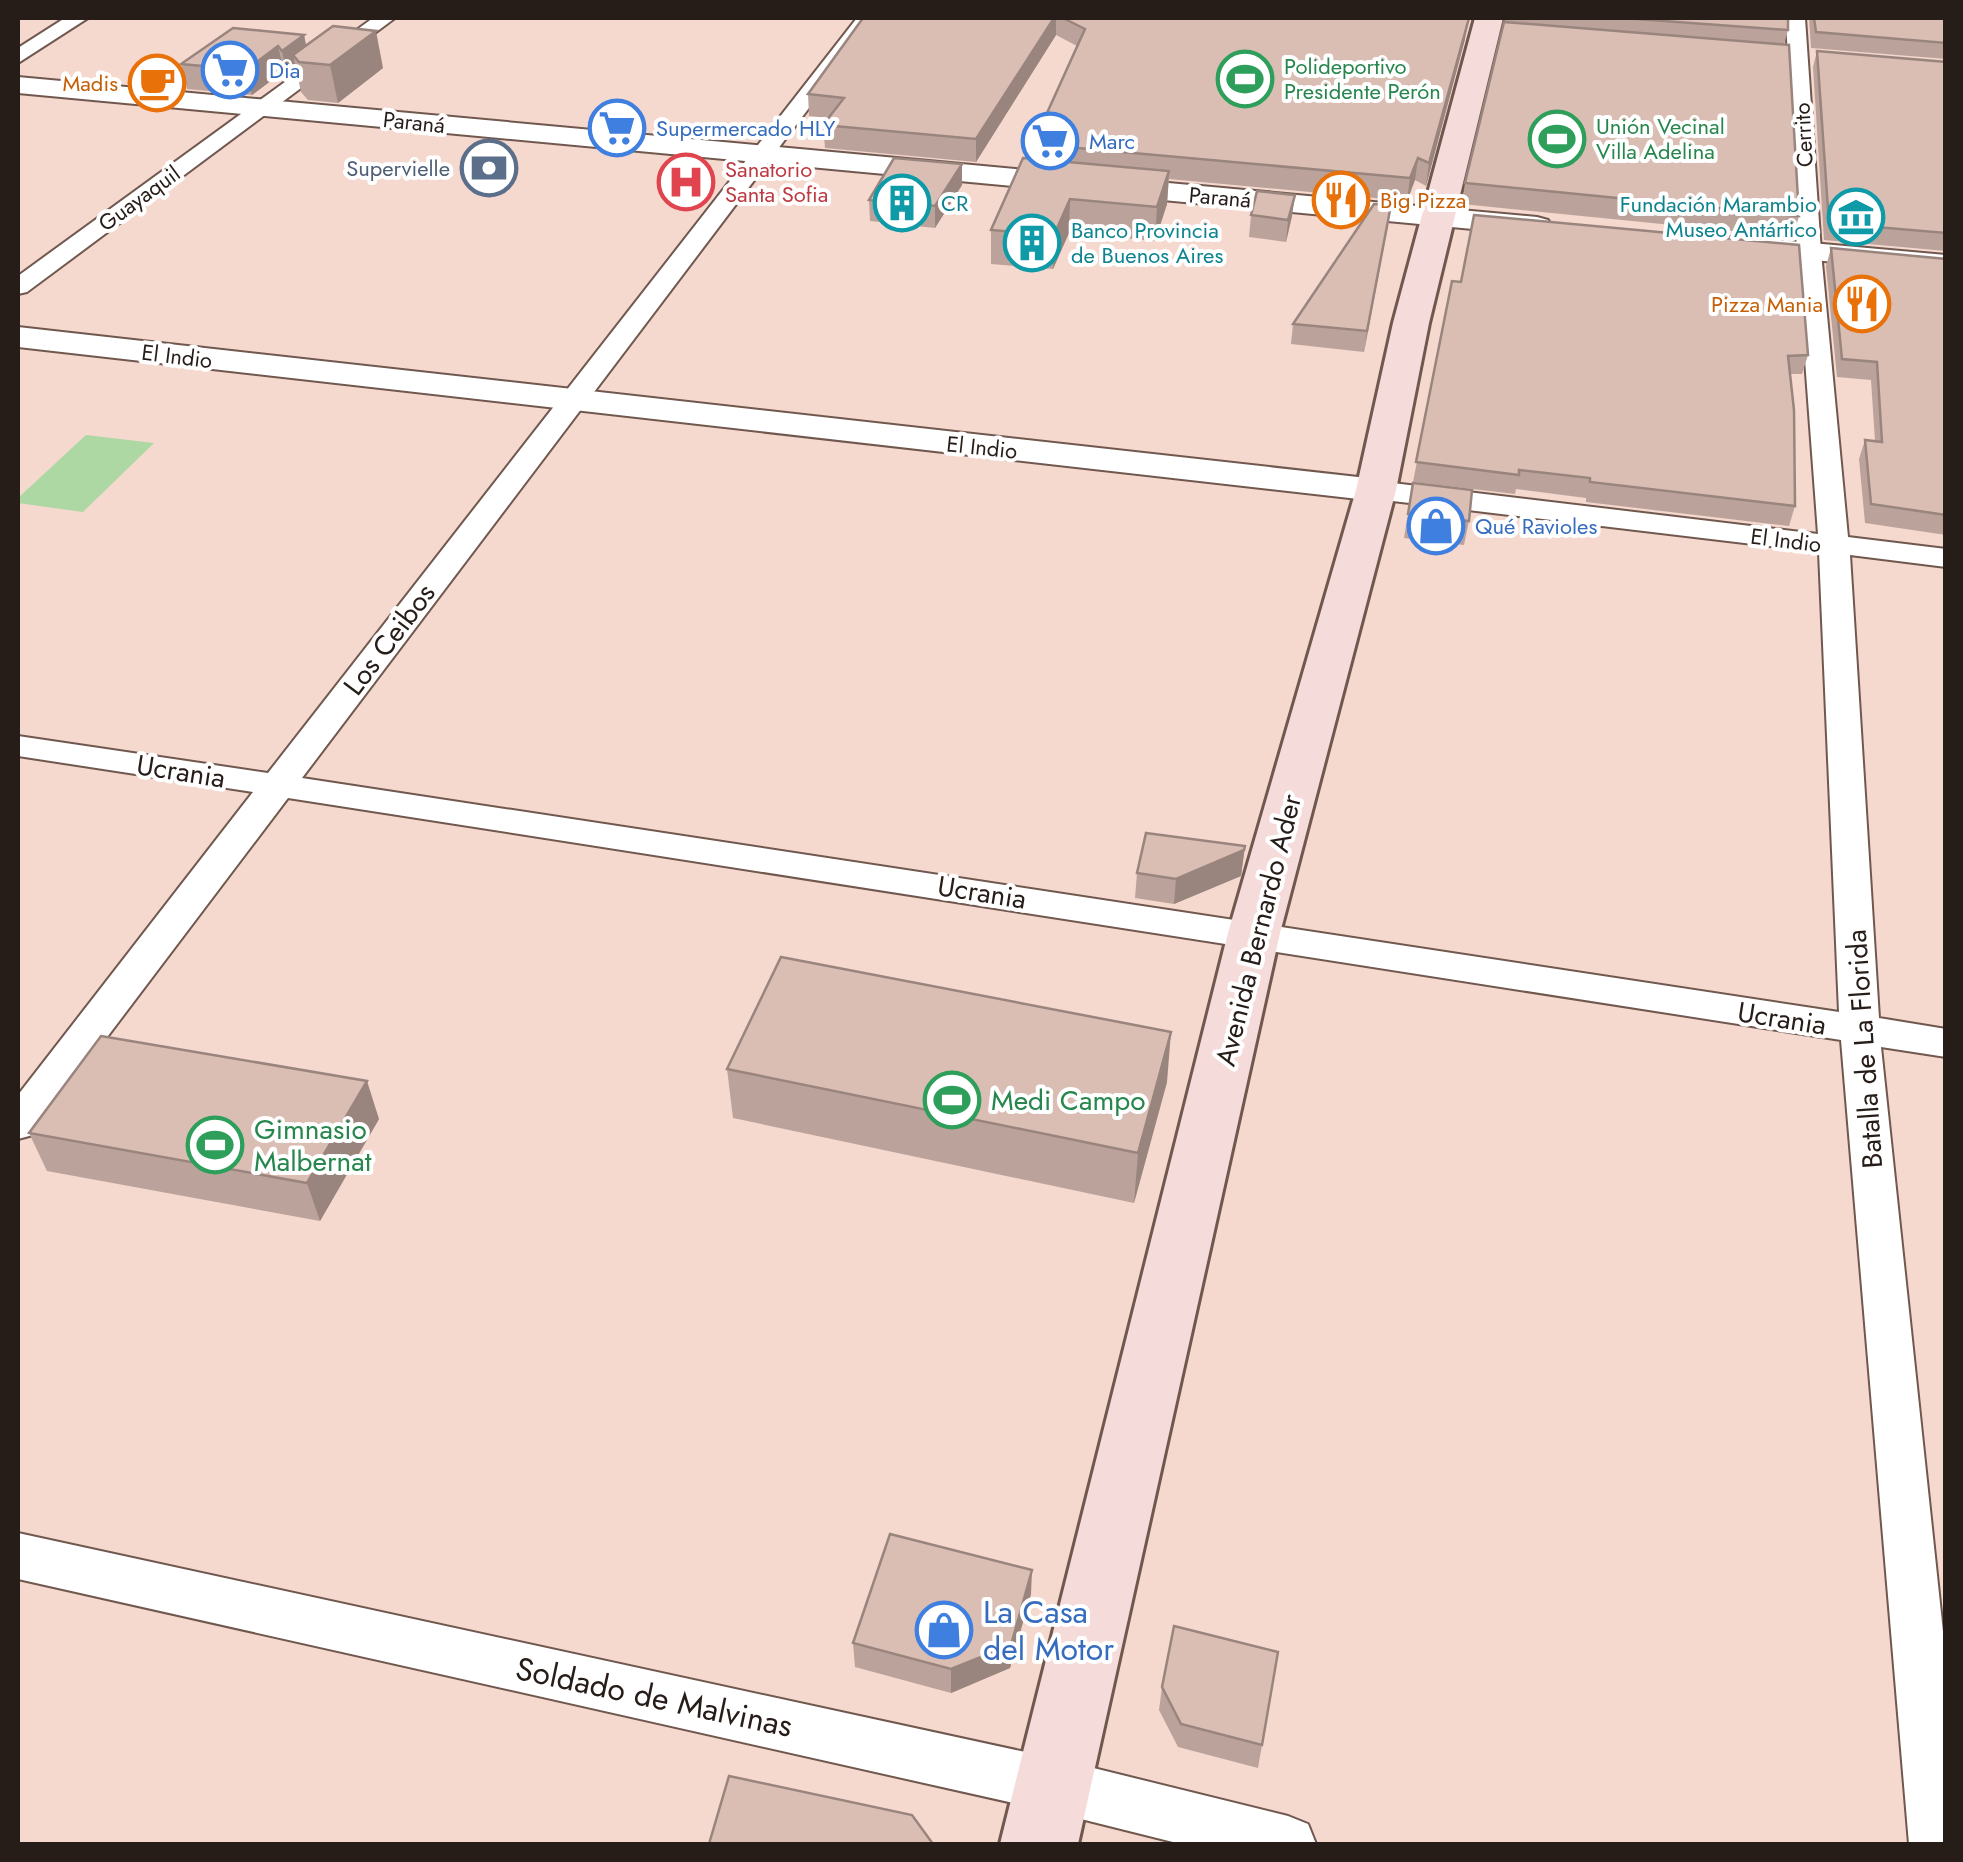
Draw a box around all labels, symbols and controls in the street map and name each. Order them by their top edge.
supermarket icon: Dia [200,40,260,100]
sports icon: Polideportivo Presidente Perón [1215,49,1275,109]
place label: Polideportivo Presidente Perón [1284,50,1441,107]
cafe icon: Madis [127,53,187,113]
place label: Dia [269,54,300,86]
place label: Madis [62,67,118,99]
supermarket icon: Supermercado HLY [587,98,647,158]
street label: Cerrito [1785,102,1821,168]
street label: Paraná [381,103,447,141]
sports icon: Unión Vecinal Villa Adelina [1527,109,1587,169]
place label: Unión Vecinal Villa Adelina [1596,110,1725,167]
supermarket icon: Marc [1020,111,1080,171]
place label: Supermercado HLY [656,112,836,144]
place label: Marc [1089,125,1135,157]
bank icon: Supervielle [459,138,519,198]
place label: Supervielle [346,152,450,184]
hospital icon: Sanatorio Santa Sofia [656,152,716,212]
place label: Sanatorio Santa Sofia [725,153,828,210]
street label: Guayaquil [91,157,187,239]
restaurant icon: Big Pizza [1311,170,1371,230]
building icon: CR [872,173,932,233]
street label: Paraná [1188,178,1252,216]
place label: Big Pizza [1380,184,1466,216]
place label: CR [941,187,969,219]
museum icon: Fundación Marambio Museo Antártico [1826,187,1886,247]
place label: Fundación Marambio Museo Antártico [1620,188,1817,245]
building icon: Banco Provincia de Buenos Aires [1002,213,1062,273]
place label: Banco Provincia de Buenos Aires [1071,214,1223,271]
restaurant icon: Pizza Mania [1832,274,1892,334]
place label: Pizza Mania [1711,288,1823,320]
street label: El Indio [140,336,214,376]
street label: El Indio [945,427,1019,467]
shop icon: Qué Ravioles [1406,496,1466,556]
place label: Qué Ravioles [1475,510,1597,542]
street label: El Indio [1749,520,1823,560]
street label: Los Ceibos [334,575,445,704]
street label: Ucrania [134,744,228,799]
street label: Avenida Bernardo Ader [1205,790,1312,1070]
street label: Ucrania [935,865,1029,920]
street label: Batalla de La Florida [1836,928,1893,1170]
street label: Ucrania [1735,991,1829,1046]
sports icon: Medi Campo [922,1070,982,1130]
place label: Medi Campo [991,1080,1145,1121]
place label: Gimnasio Malbernat [254,1109,372,1182]
sports icon: Gimnasio Malbernat [185,1115,245,1175]
place label: La Casa del Motor [983,1589,1114,1672]
shop icon: La Casa del Motor [914,1600,974,1660]
street label: Soldado de Malvinas [511,1645,797,1749]

